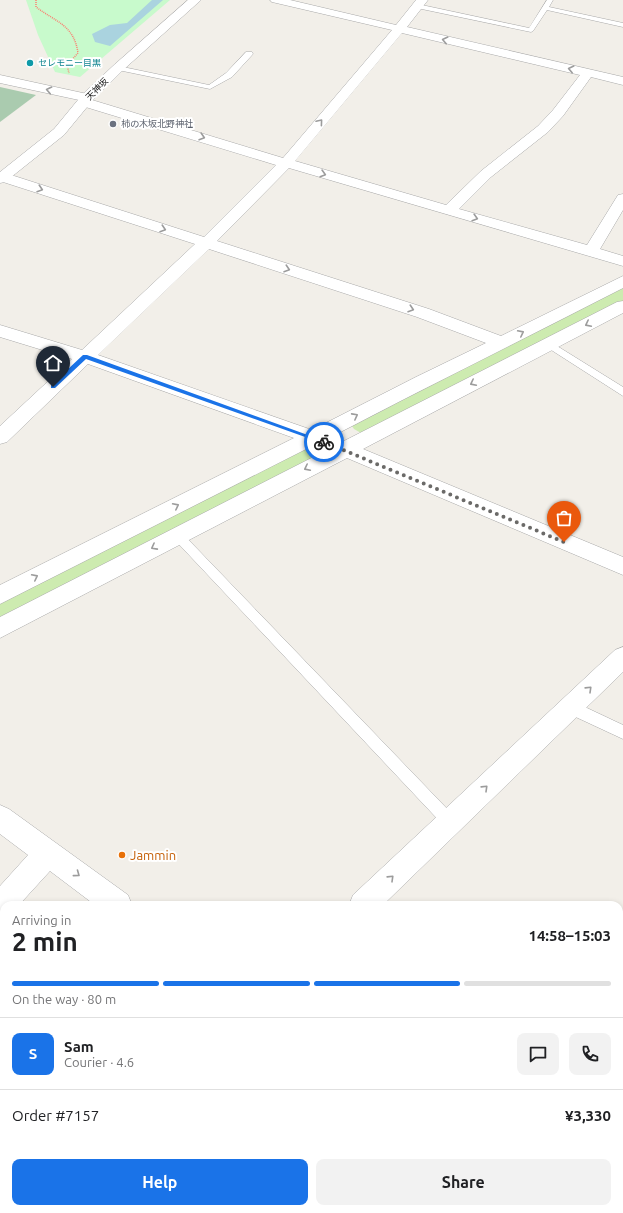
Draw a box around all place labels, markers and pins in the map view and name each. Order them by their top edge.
marker: セレモニー目黒 [25,58,35,68]
place label: セレモニー目黒 [38,58,101,68]
marker: 柿の木坂北野神社 [108,119,118,129]
place label: 柿の木坂北野神社 [121,119,193,129]
pin [36,346,70,387]
pin [547,501,581,542]
place label: Jammin [130,848,176,862]
marker: Jammin [117,850,127,860]

